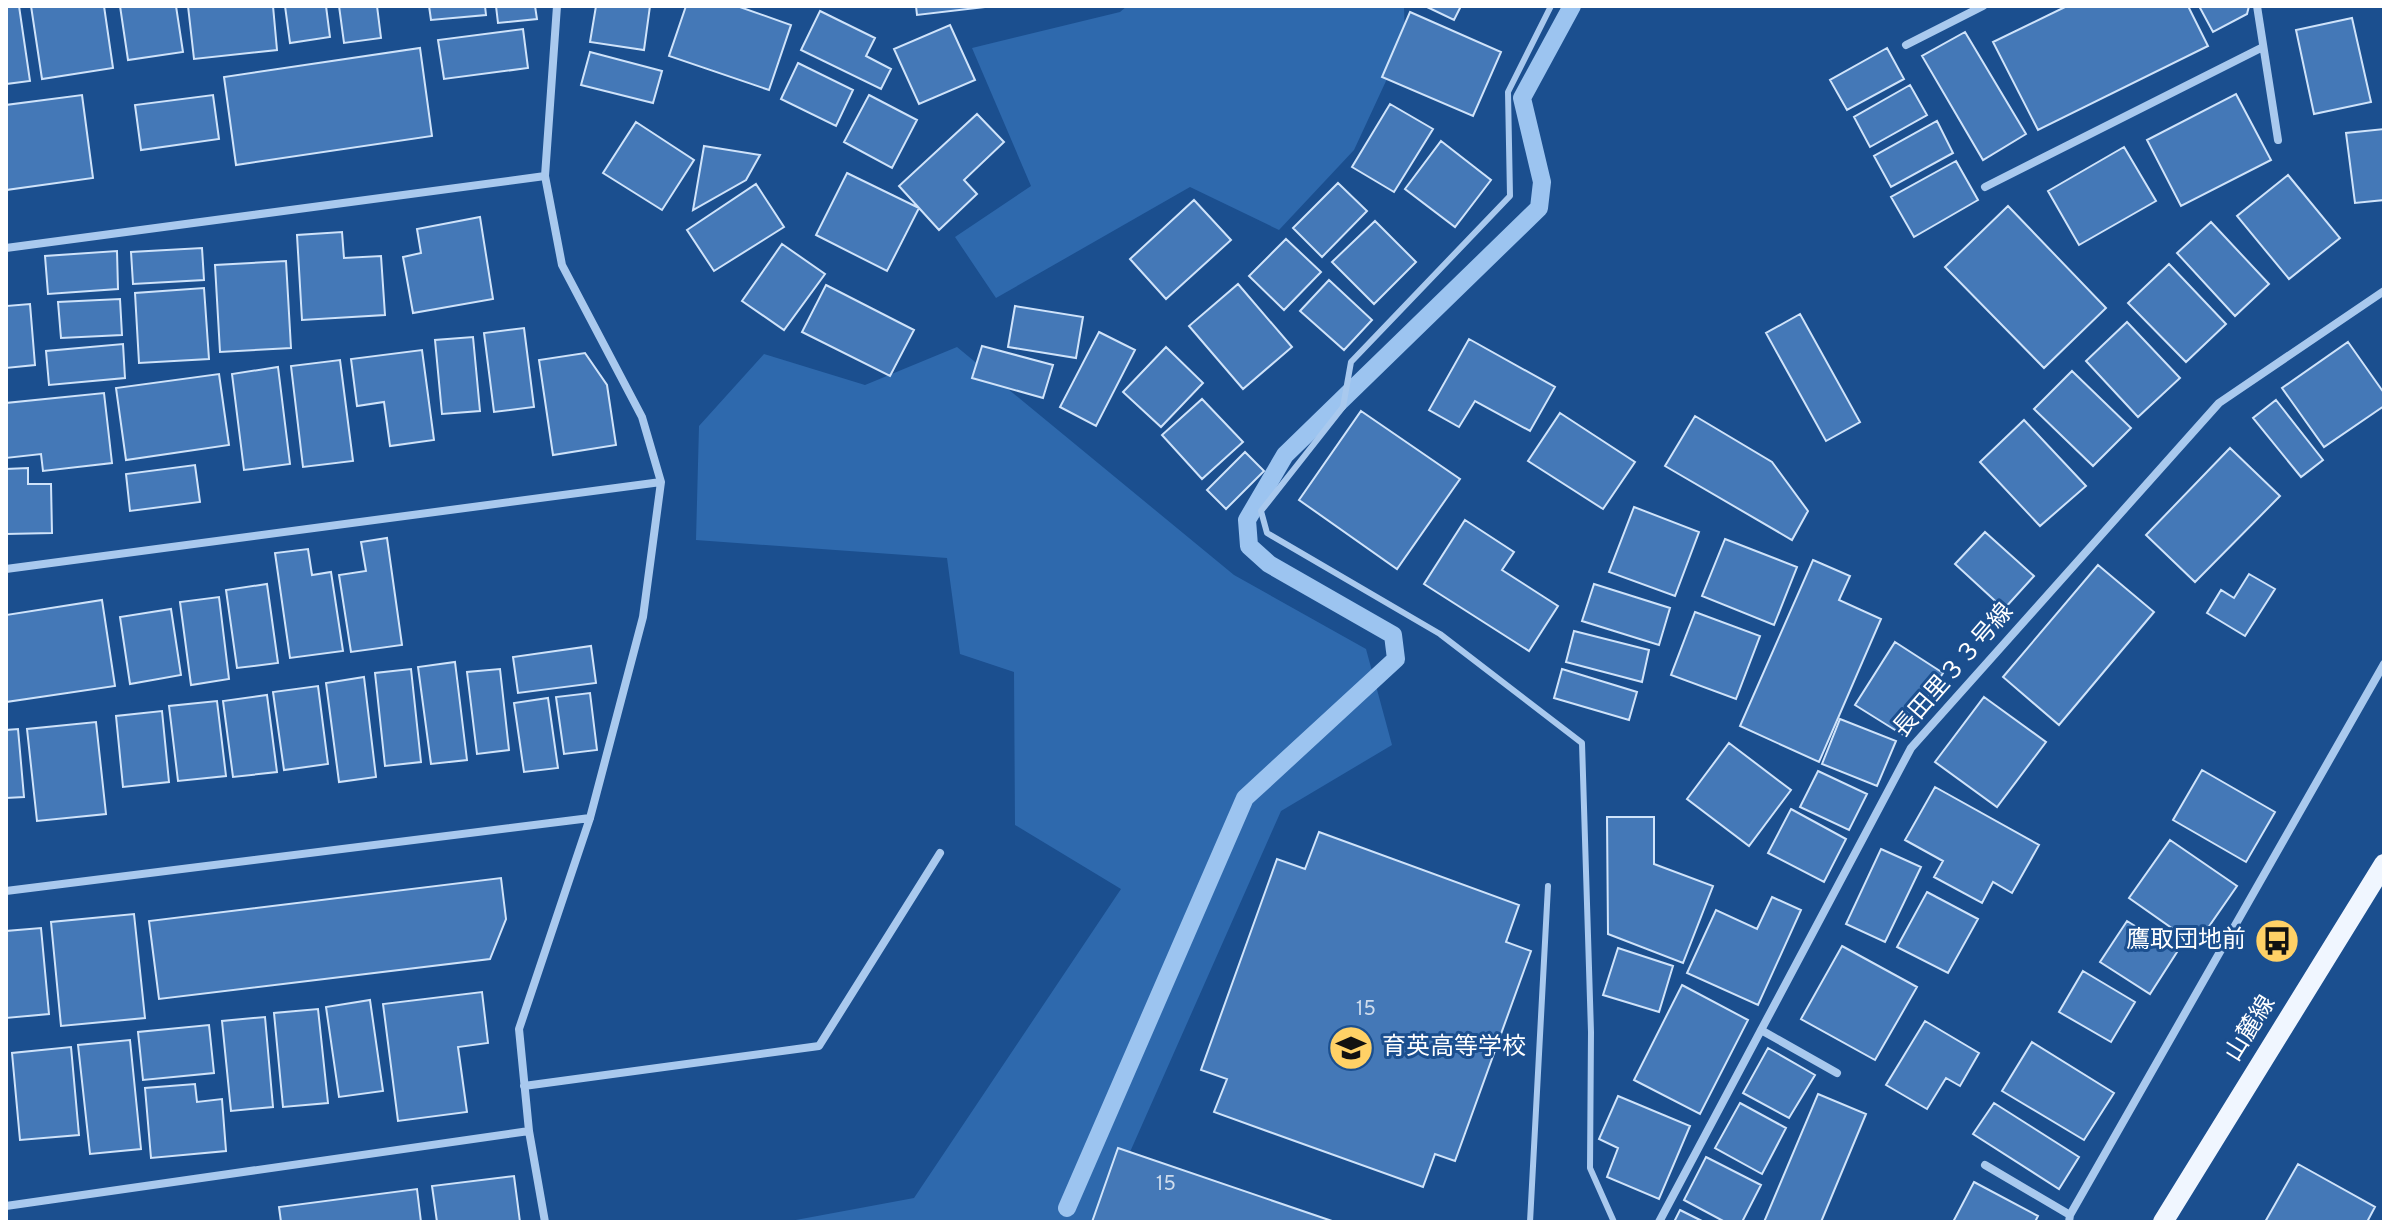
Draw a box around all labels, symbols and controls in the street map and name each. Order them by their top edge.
street label: 長田里３３号線 [1888,598,2020,744]
bus stop icon: 鷹取団地前 [2253,917,2301,965]
place label: 鷹取団地前 [2126,926,2246,956]
street label: 山麓線 [2219,991,2283,1067]
house number: 15 [1356,997,1376,1023]
school or university icon: 育英高等学校 [1327,1024,1375,1072]
place label: 育英高等学校 [1382,1033,1526,1063]
house number: 15 [1156,1172,1176,1198]

